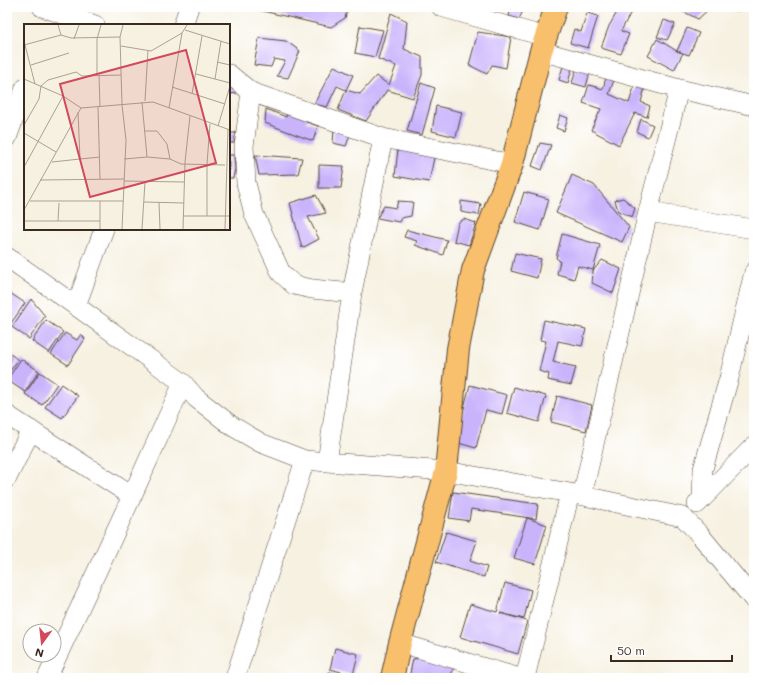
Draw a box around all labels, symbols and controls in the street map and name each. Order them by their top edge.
inset map [24,24,230,230]
north arrow [22,623,62,663]
scale bar [611,637,732,663]
text: 50 m [617,642,645,658]
text: N [33,645,45,661]

